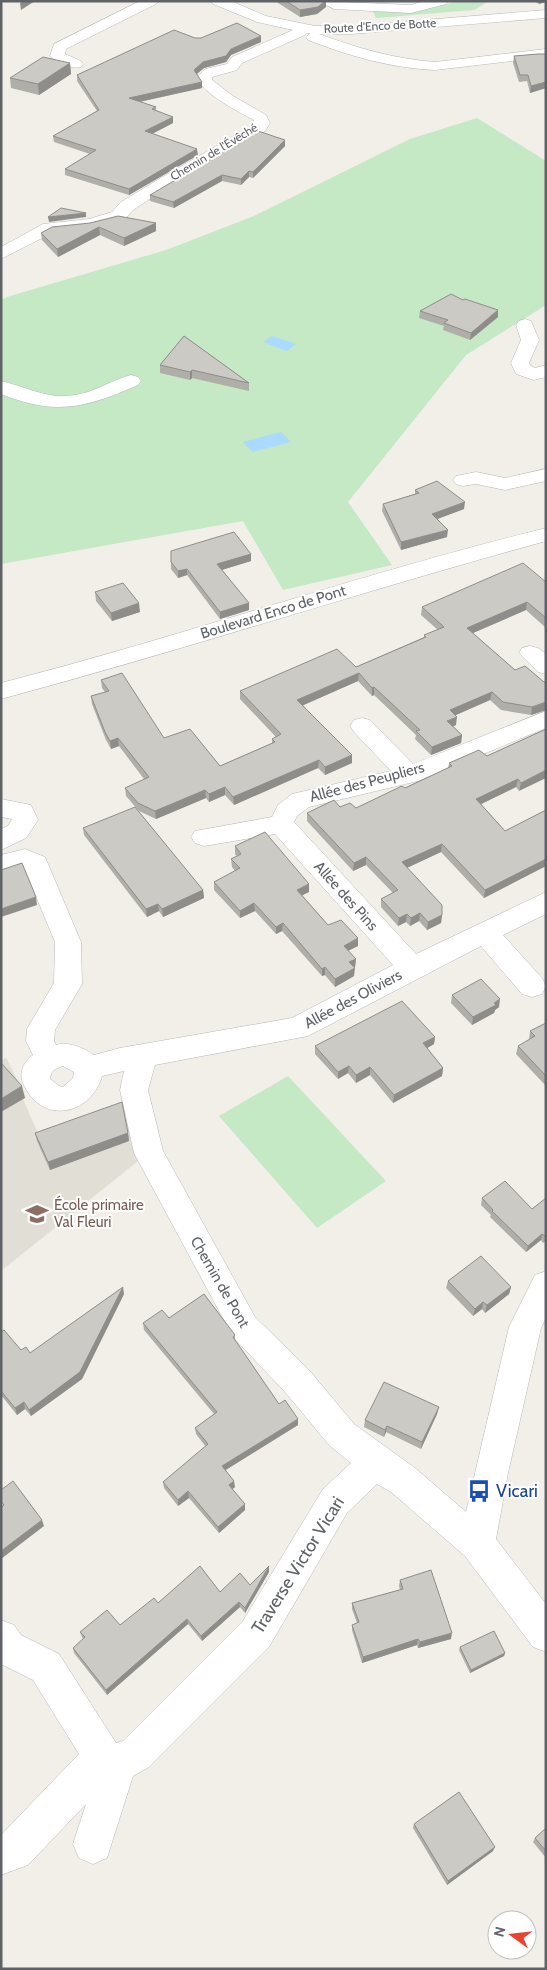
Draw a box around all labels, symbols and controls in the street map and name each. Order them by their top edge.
street label: Route d'Enco de Botte [323,15,437,36]
street label: Chemin de l'Évêché [167,120,260,184]
street label: Boulevard Enco de Pont [198,581,348,643]
street label: Allée des Peupliers [308,758,426,806]
street label: Allée des Pins [310,858,382,934]
street label: Allée des Oliviers [301,966,405,1032]
place label: École primaire Val Fleuri [54,1195,144,1231]
school or university icon: École primaire Val Fleuri [24,1201,50,1227]
street label: Chemin de Pont [187,1233,253,1331]
bus stop icon: Vicari [466,1478,492,1504]
place label: Vicari [496,1480,538,1502]
street label: Traverse Victor Vicari [247,1492,349,1638]
north arrow [487,1910,537,1960]
text: N [489,1925,509,1939]

